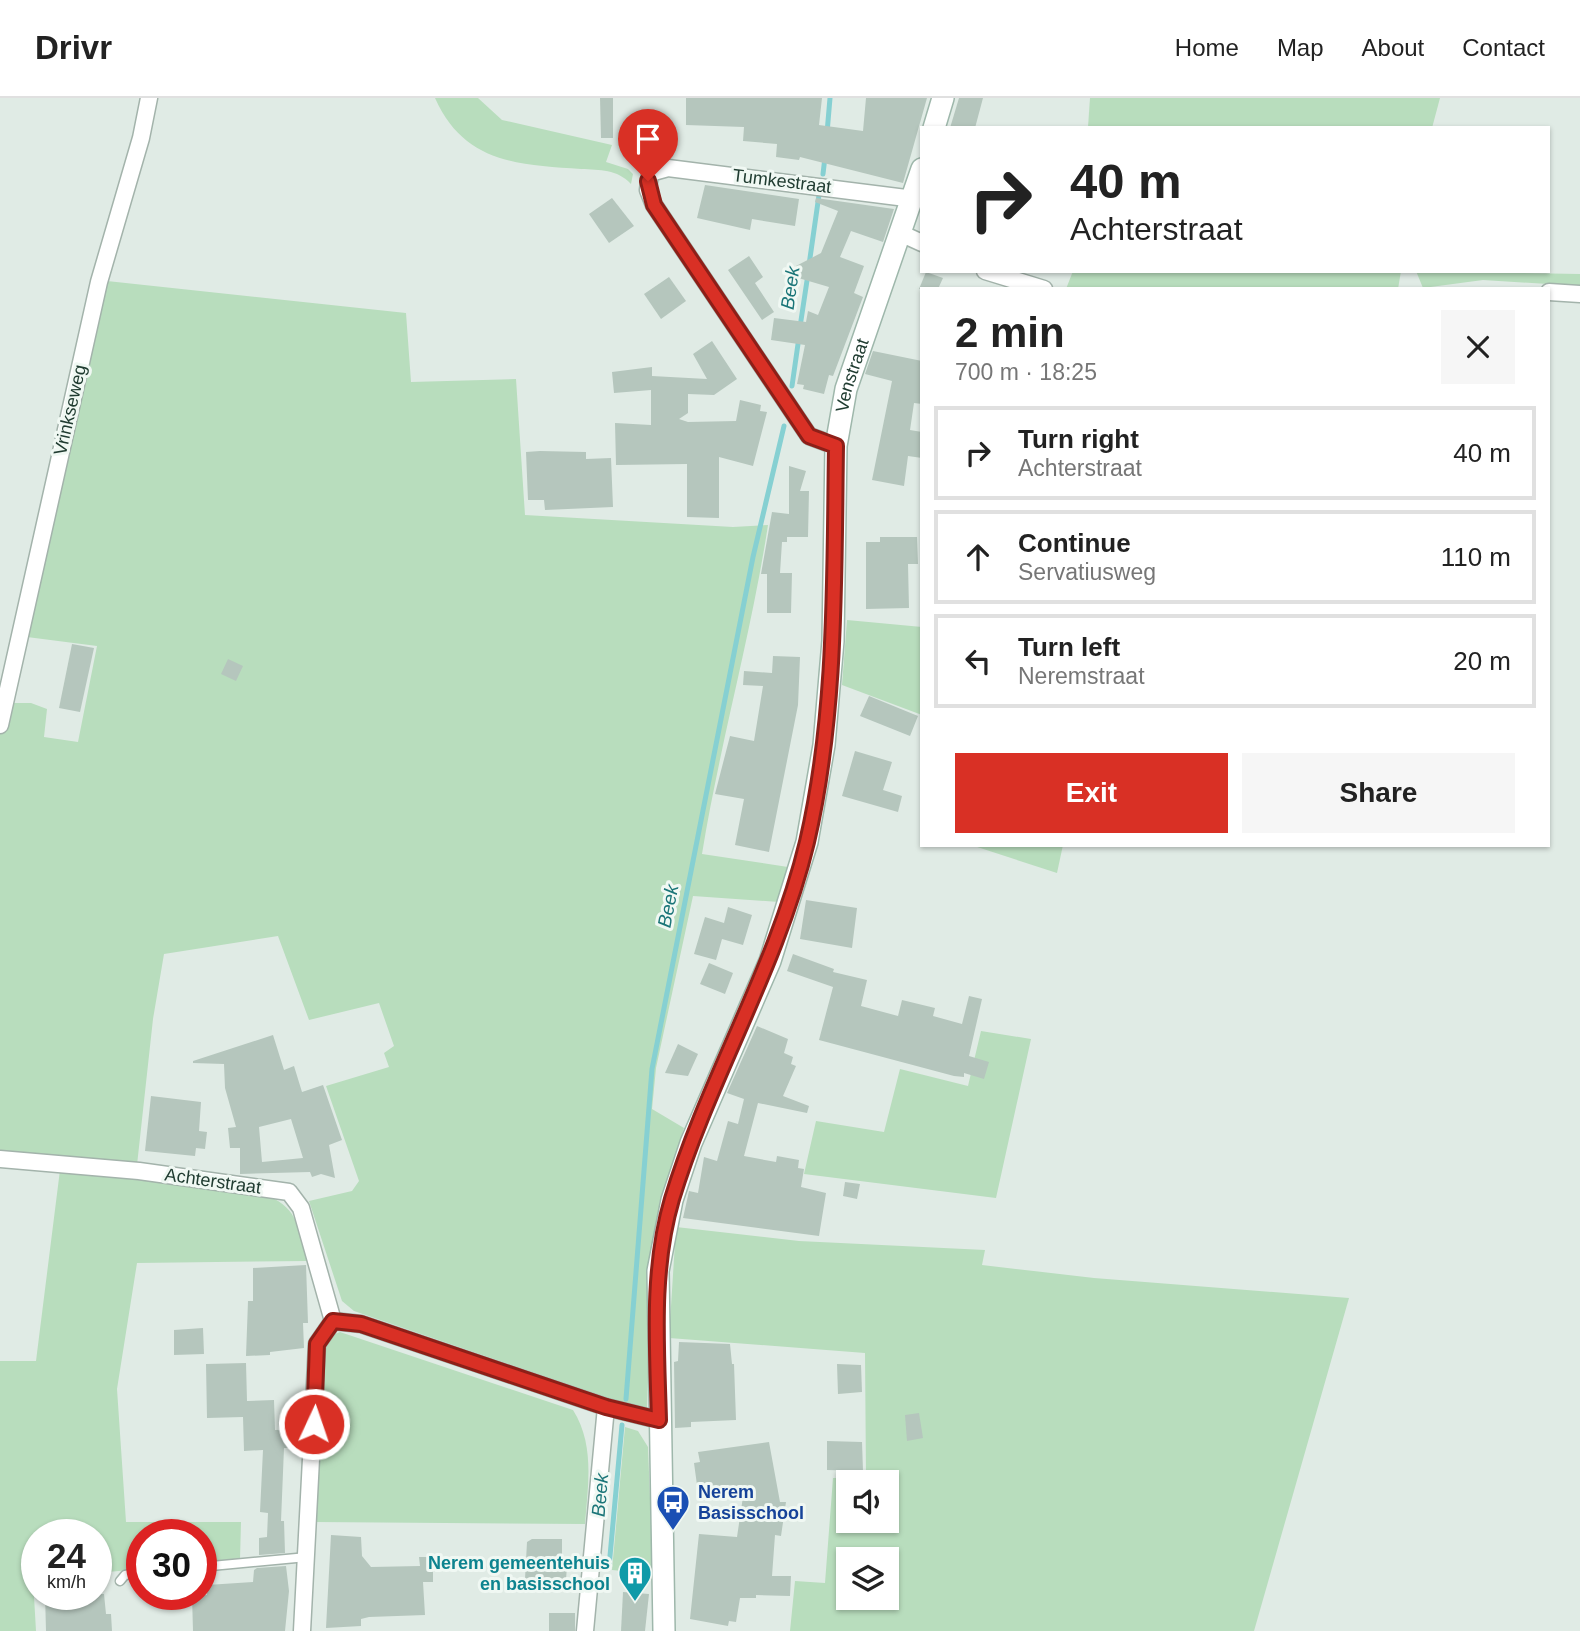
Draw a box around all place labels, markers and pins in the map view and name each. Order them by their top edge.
pin [618,109,678,181]
place label: Nerem Basisschool [698,1482,804,1523]
bus stop icon: Nerem Basisschool [654,1483,692,1532]
place label: Nerem gemeentehuis en basisschool [428,1553,610,1594]
building icon: Nerem gemeentehuis en basisschool [616,1554,654,1603]

